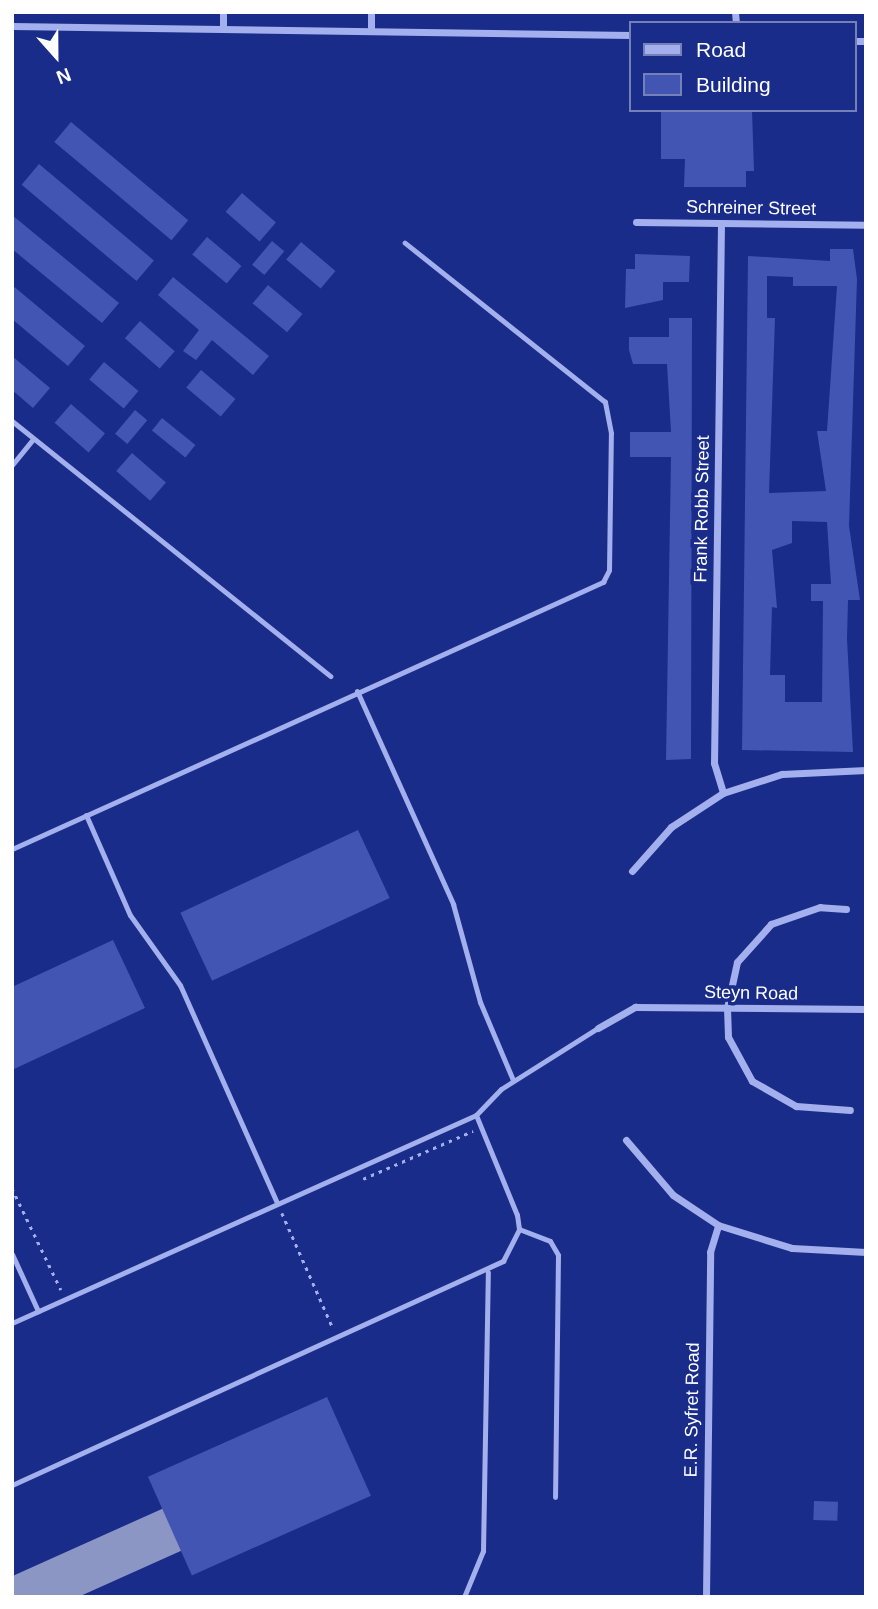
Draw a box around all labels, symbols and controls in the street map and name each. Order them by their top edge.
north arrow [21,21,91,91]
legend [630,21,857,112]
text: Road [696,38,746,61]
text: N [54,64,74,88]
text: Building [696,73,771,96]
street label: Schreiner Street [686,196,816,220]
street label: Frank Robb Street [690,435,714,583]
street label: Steyn Road [704,981,798,1005]
street label: E.R. Syfret Road [680,1342,704,1478]

